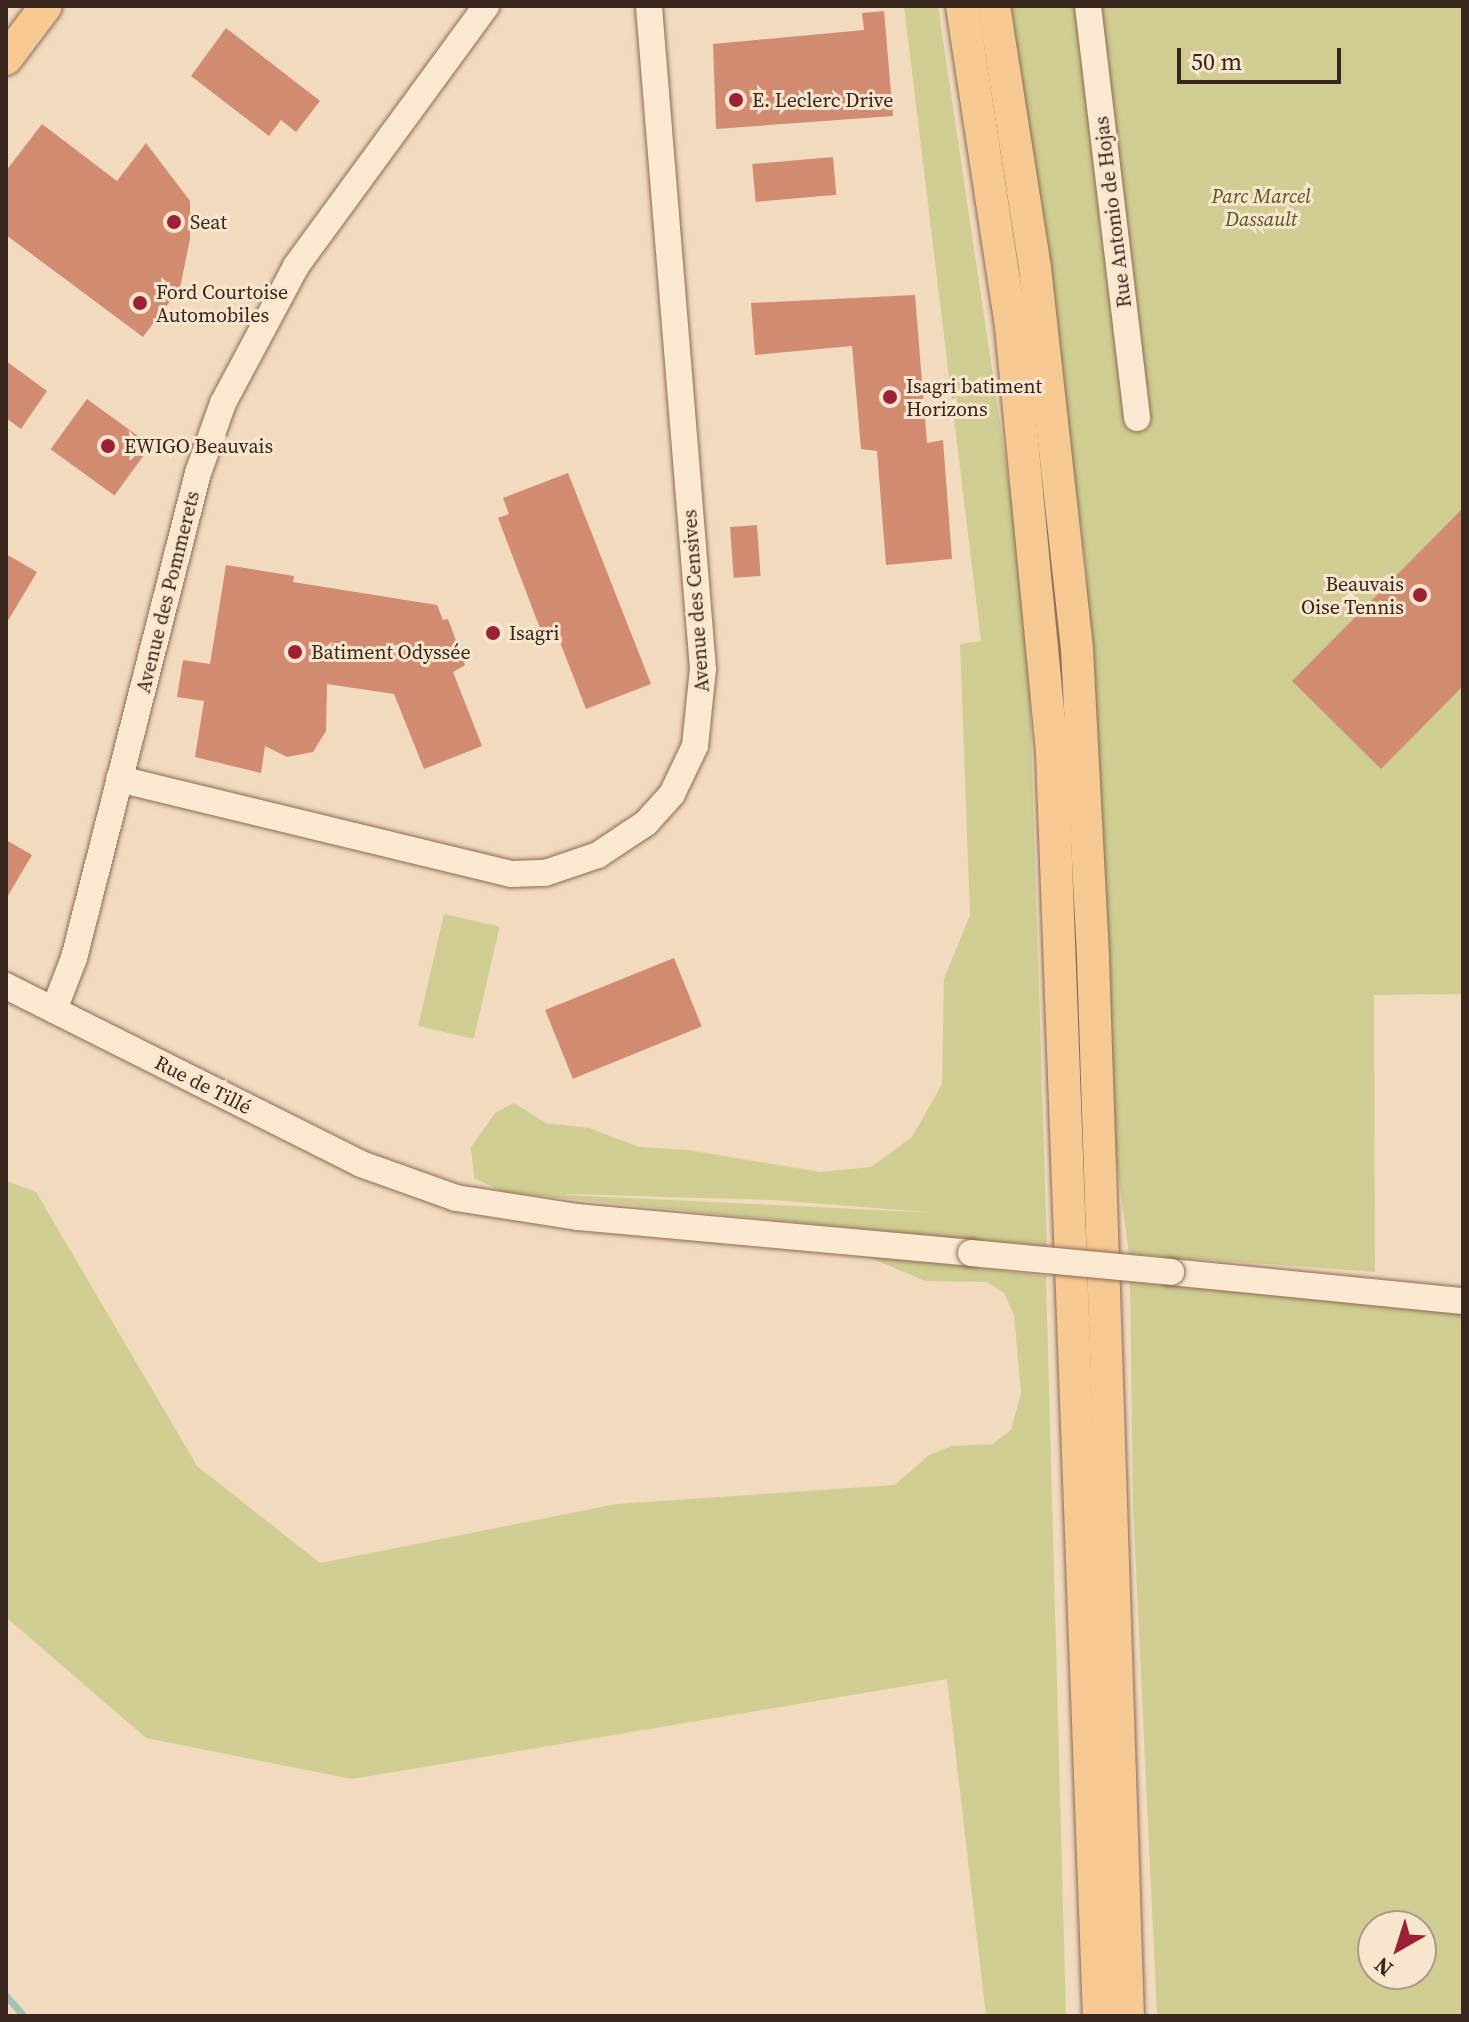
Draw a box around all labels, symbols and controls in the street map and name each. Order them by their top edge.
scale bar [1181,32,1345,82]
text: 50 m [1191,45,1242,78]
place label: E. Leclerc Drive [752,88,893,112]
marker: E. Leclerc Drive [727,91,745,109]
street label: Rue Antonio de Hojas [1089,115,1137,309]
park label: Parc Marcel Dassault [1211,184,1311,231]
place label: Seat [190,210,227,234]
marker: Seat [165,213,183,231]
place label: Ford Courtoise Automobiles [156,280,288,327]
marker: Ford Courtoise Automobiles [131,294,149,312]
place label: Isagri batiment Horizons [906,374,1042,421]
marker: Isagri batiment Horizons [881,388,899,406]
place label: EWIGO Beauvais [124,434,273,458]
marker: EWIGO Beauvais [99,437,117,455]
street label: Avenue des Pommerets [131,488,205,696]
street label: Avenue des Censives [678,509,714,693]
place label: Beauvais Oise Tennis [1301,572,1404,619]
marker: Beauvais Oise Tennis [1411,586,1429,604]
place label: Isagri [509,621,559,645]
marker: Isagri [484,624,502,642]
place label: Batiment Odyssée [311,640,471,664]
marker: Batiment Odyssée [286,643,304,661]
street label: Rue de Tillé [151,1050,255,1120]
north arrow [1357,1910,1437,1990]
text: N [1367,1950,1399,1984]

